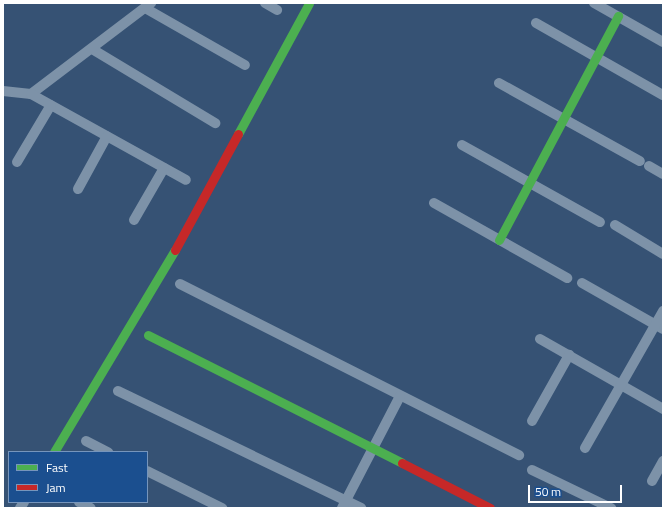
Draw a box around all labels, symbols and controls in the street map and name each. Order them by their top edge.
legend [8,451,148,503]
text: Fast [46,458,68,477]
scale bar [530,477,624,503]
text: Jam [46,478,66,497]
text: 50 m [535,482,561,501]

